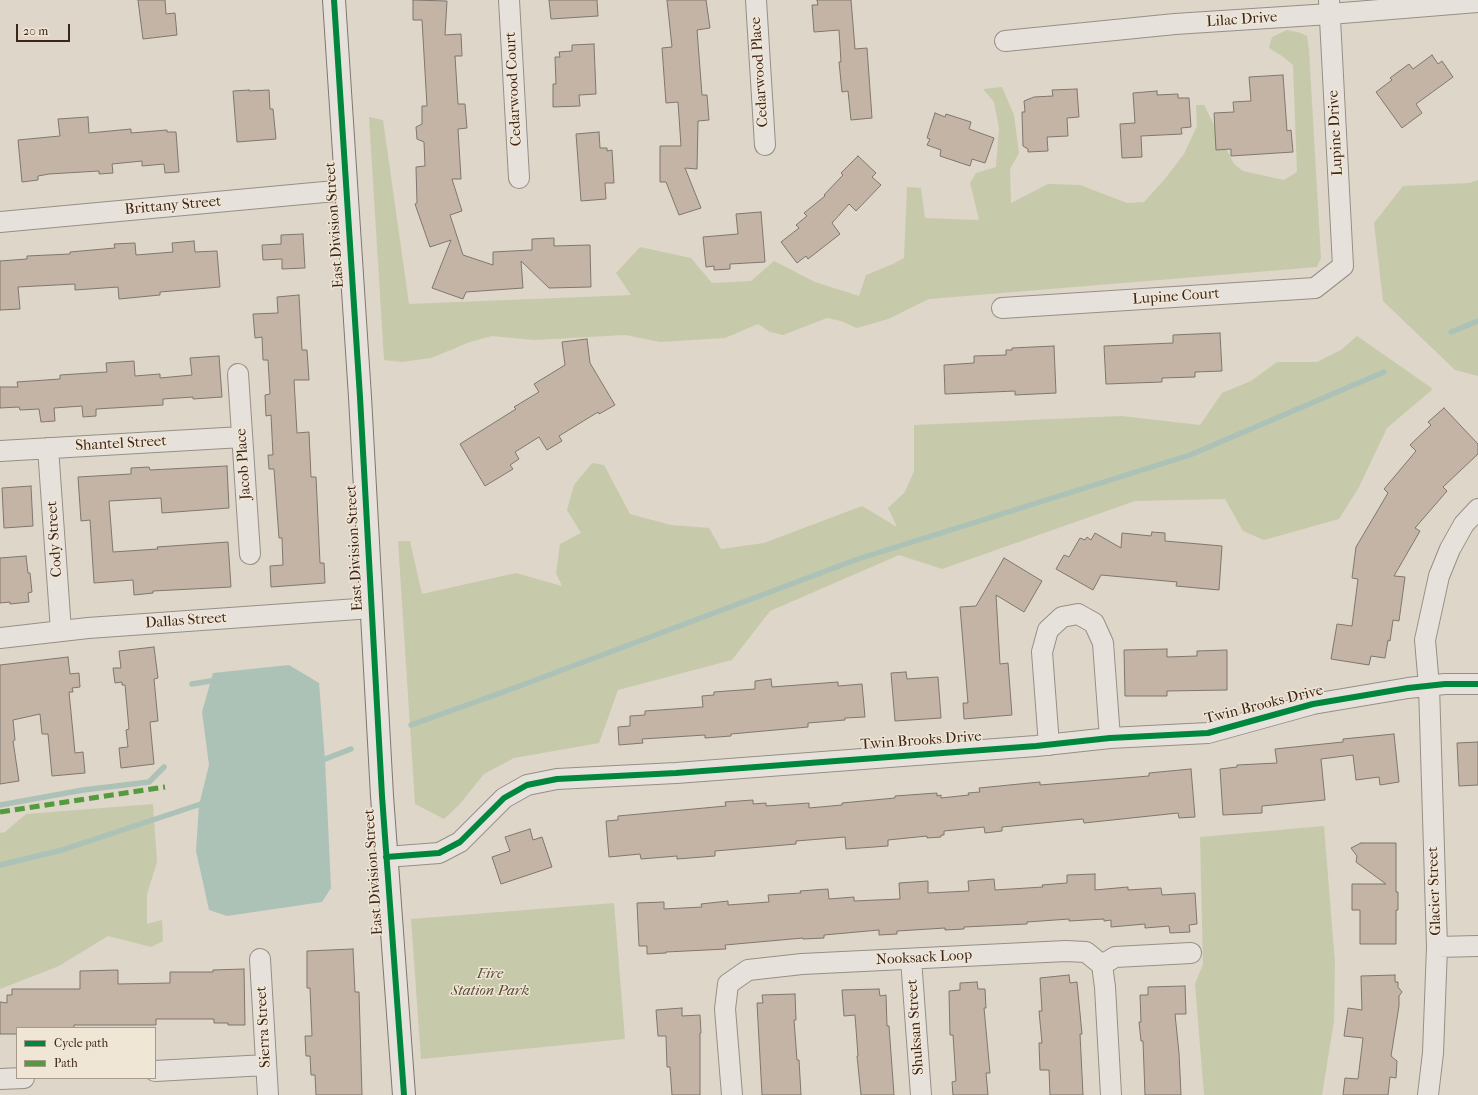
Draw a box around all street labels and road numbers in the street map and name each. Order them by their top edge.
street label: Lilac Drive [1206,9,1278,31]
street label: Cedarwood Place [747,16,773,128]
street label: Cedarwood Court [502,31,526,147]
street label: Lupine Drive [1325,90,1347,176]
street label: East Division Street [322,161,348,289]
street label: Brittany Street [124,193,222,219]
street label: Lupine Court [1132,285,1220,309]
street label: Jacob Place [233,428,255,500]
street label: Shantel Street [75,433,167,455]
street label: East Division Street [343,484,367,612]
street label: Cody Street [43,500,67,578]
street label: Dallas Street [144,609,228,633]
street label: Twin Brooks Drive [1203,682,1325,728]
street label: Twin Brooks Drive [860,728,982,754]
street label: East Division Street [361,808,387,936]
street label: Glacier Street [1424,846,1446,936]
street label: Nooksack Loop [875,946,973,970]
street label: Shuksan Street [904,978,928,1076]
street label: Sierra Street [253,986,275,1068]

